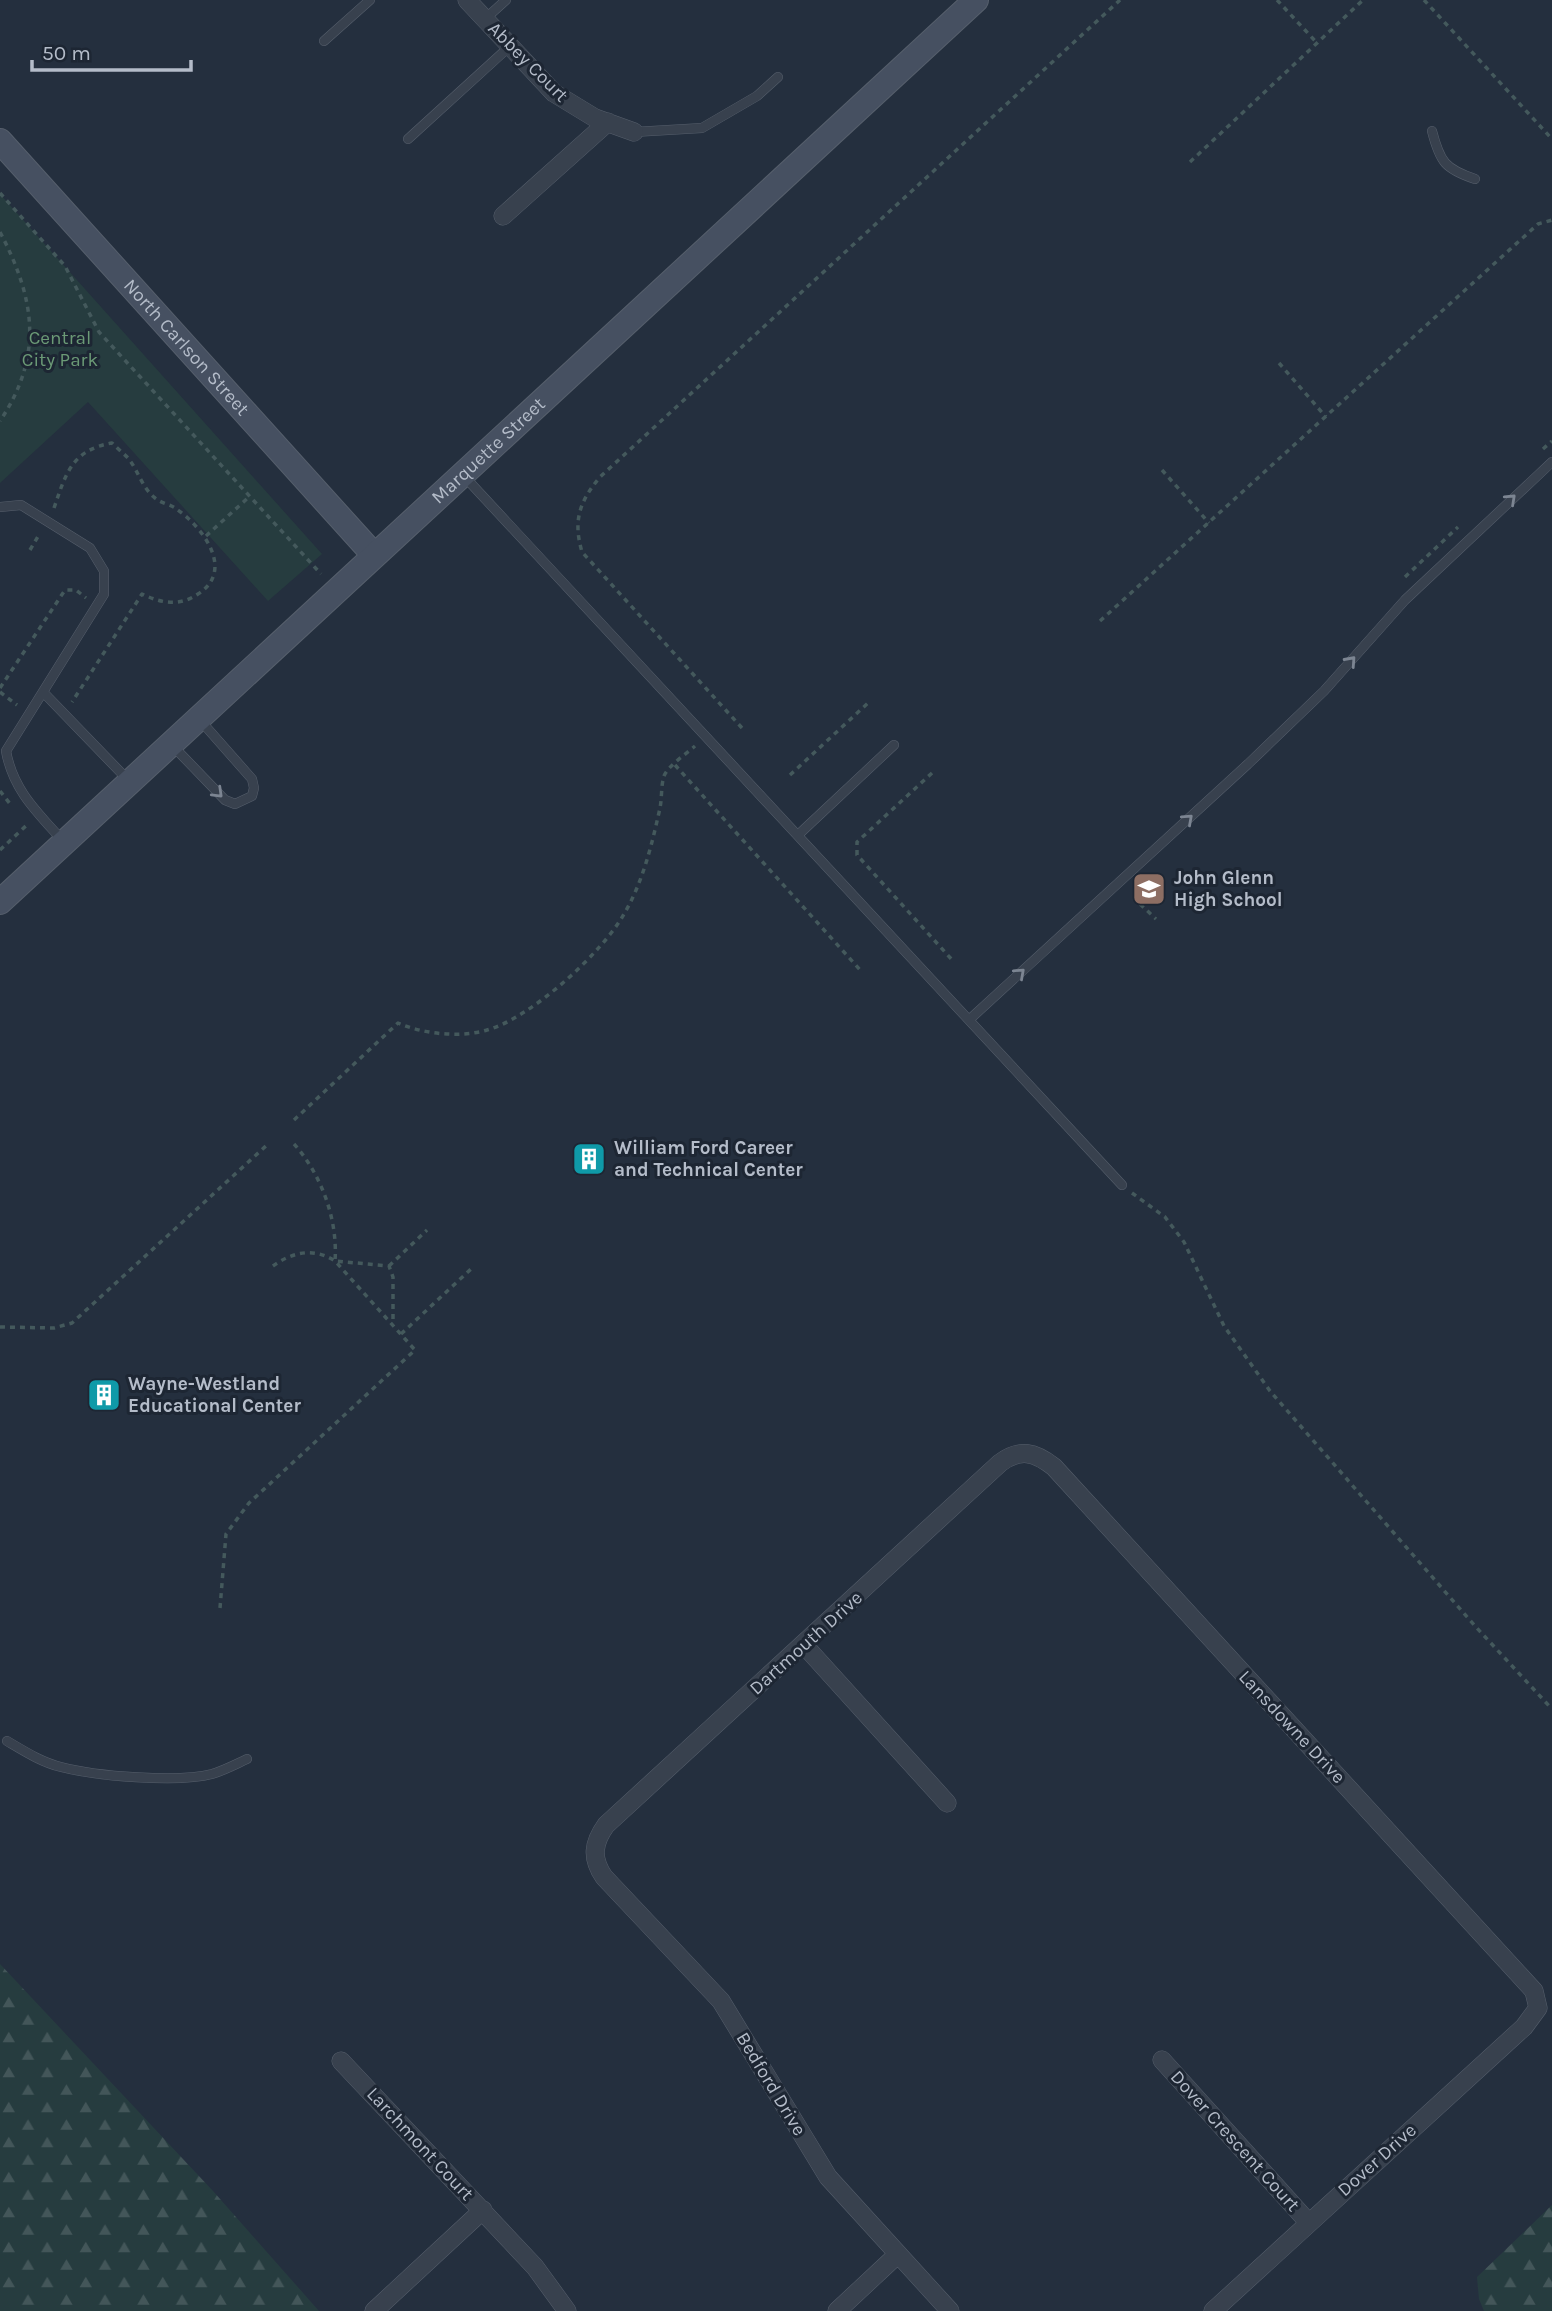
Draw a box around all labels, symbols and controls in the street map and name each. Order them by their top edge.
street label: Abbey Court [483,17,573,107]
scale bar [32,28,191,72]
text: 50 m [42,41,91,65]
street label: North Carlson Street [119,274,254,420]
park label: Central City Park [22,327,98,371]
street label: Marquette Street [427,393,550,508]
one-way arrow [1503,495,1516,507]
one-way arrow [1343,656,1355,669]
one-way arrow [210,784,223,797]
one-way arrow [1180,815,1193,828]
place label: John Glenn High School [1174,867,1283,911]
school or university icon: John Glenn High School [1130,870,1168,908]
one-way arrow [1012,969,1025,981]
place label: William Ford Career and Technical Center [614,1137,803,1181]
building icon: William Ford Career and Technical Center [570,1140,608,1178]
place label: Wayne-Westland Educational Center [128,1373,301,1417]
building icon: Wayne-Westland Educational Center [85,1376,123,1414]
street label: Dartmouth Drive [745,1587,867,1699]
street label: Lansdowne Drive [1234,1666,1350,1788]
street label: Bedford Drive [732,2028,810,2140]
street label: Dover Crescent Court [1166,2066,1304,2216]
street label: Larchmont Court [362,2083,478,2205]
street label: Dover Drive [1333,2119,1421,2201]

